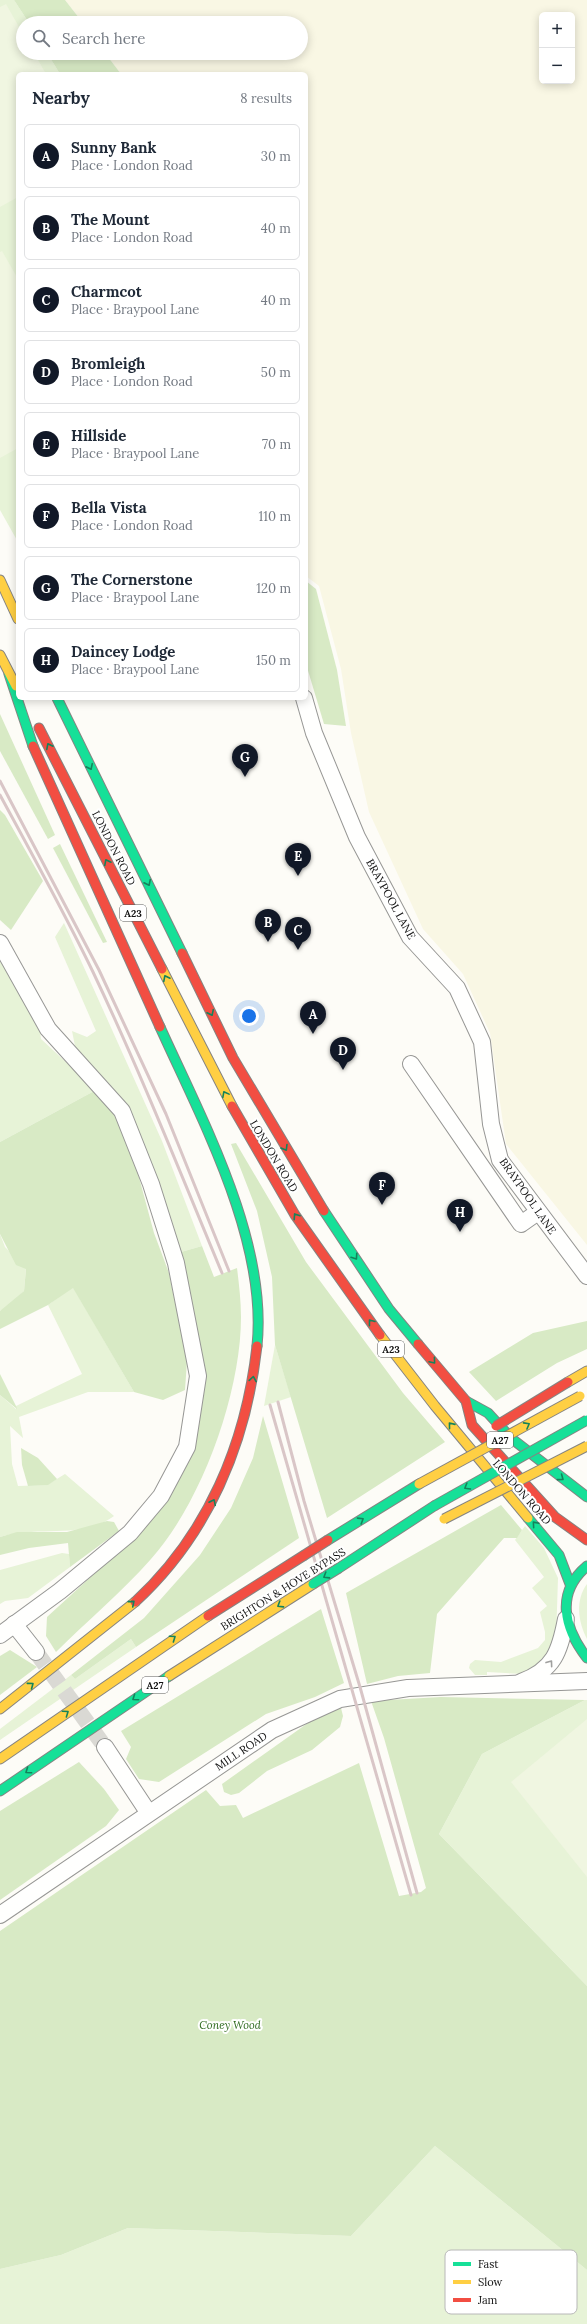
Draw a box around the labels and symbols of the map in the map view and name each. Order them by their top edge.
one-way arrow [46,743,54,750]
pin: G [232,744,258,777]
one-way arrow [86,762,93,770]
street label: LONDON ROAD [89,808,139,888]
pin: E [285,843,311,876]
street label: BRAYPOOL LANE [363,856,419,942]
one-way arrow [104,859,112,866]
one-way arrow [143,879,151,887]
road number: A23 [120,905,146,921]
pin: B [255,909,281,942]
pin: C [285,917,311,950]
one-way arrow [163,975,171,982]
pin: A [300,1001,326,1034]
your location [239,1006,259,1026]
one-way arrow [206,1008,214,1016]
pin: D [330,1037,356,1070]
one-way arrow [222,1091,230,1098]
street label: LONDON ROAD [247,1117,301,1195]
one-way arrow [281,1144,288,1151]
street label: BRAYPOOL LANE [497,1155,560,1237]
pin: F [369,1172,395,1205]
pin: H [447,1199,473,1232]
one-way arrow [294,1213,301,1220]
one-way arrow [350,1253,357,1260]
one-way arrow [368,1320,375,1327]
road number: A23 [378,1341,404,1357]
one-way arrow [429,1357,436,1364]
one-way arrow [248,1376,257,1382]
one-way arrow [448,1422,455,1429]
one-way arrow [523,1422,530,1429]
road number: A27 [487,1432,513,1448]
street label: LONDON ROAD [490,1457,554,1527]
one-way arrow [557,1473,564,1481]
one-way arrow [464,1482,471,1489]
one-way arrow [208,1499,216,1507]
one-way arrow [357,1517,364,1525]
one-way arrow [532,1521,539,1529]
street label: BRIGHTON & HOVE BYPASS [218,1545,348,1633]
one-way arrow [323,1571,330,1579]
one-way arrow [277,1600,284,1608]
one-way arrow [128,1601,135,1608]
one-way arrow [169,1635,176,1643]
one-way arrow [545,1661,552,1668]
road number: A27 [142,1677,168,1693]
one-way arrow [26,1683,33,1690]
one-way arrow [132,1693,139,1700]
one-way arrow [62,1711,69,1718]
street label: MILL ROAD [212,1728,270,1774]
one-way arrow [25,1766,32,1774]
park label: Coney Wood [199,2018,262,2032]
legend [445,2250,577,2314]
text: Fast [478,2257,499,2271]
text: Slow [478,2275,503,2289]
text: Jam [477,2293,498,2307]

